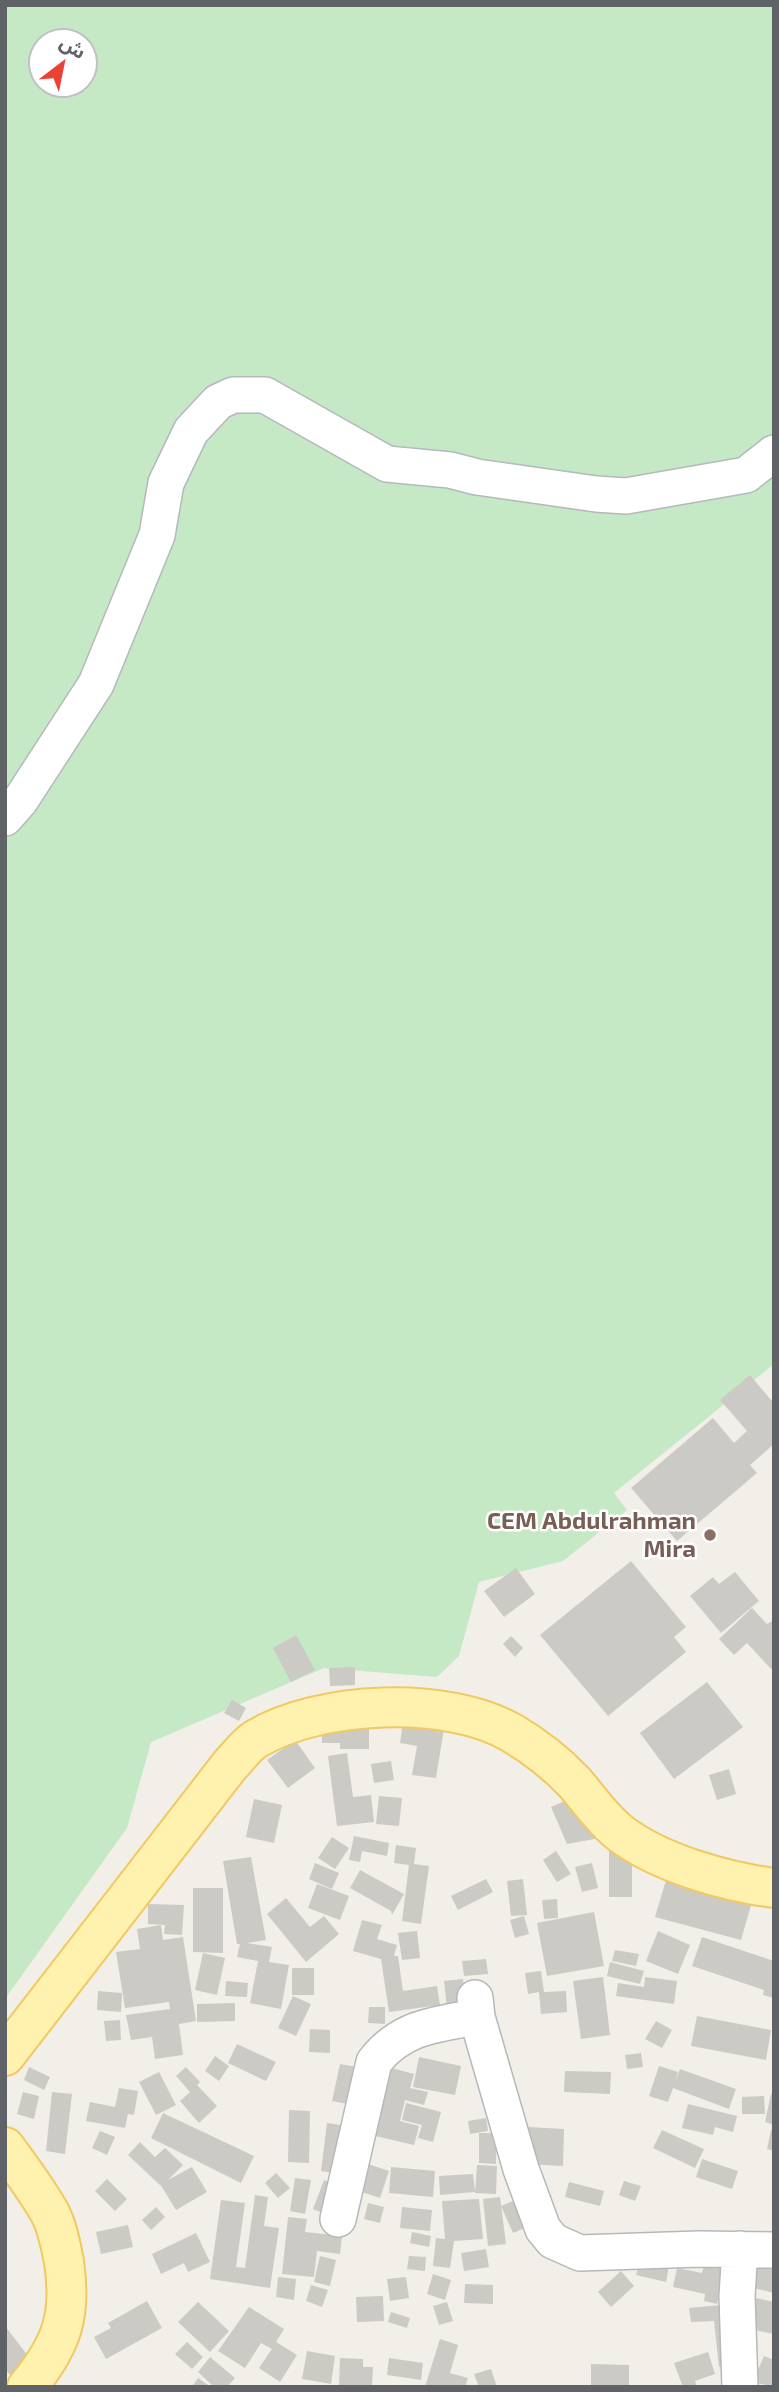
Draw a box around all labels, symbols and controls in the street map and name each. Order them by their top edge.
north arrow [28,28,98,98]
text: ش [56,30,90,63]
place label: CEM Abdulrahman Mira [487,1507,696,1563]
marker: CEM Abdulrahman Mira [702,1527,718,1543]

